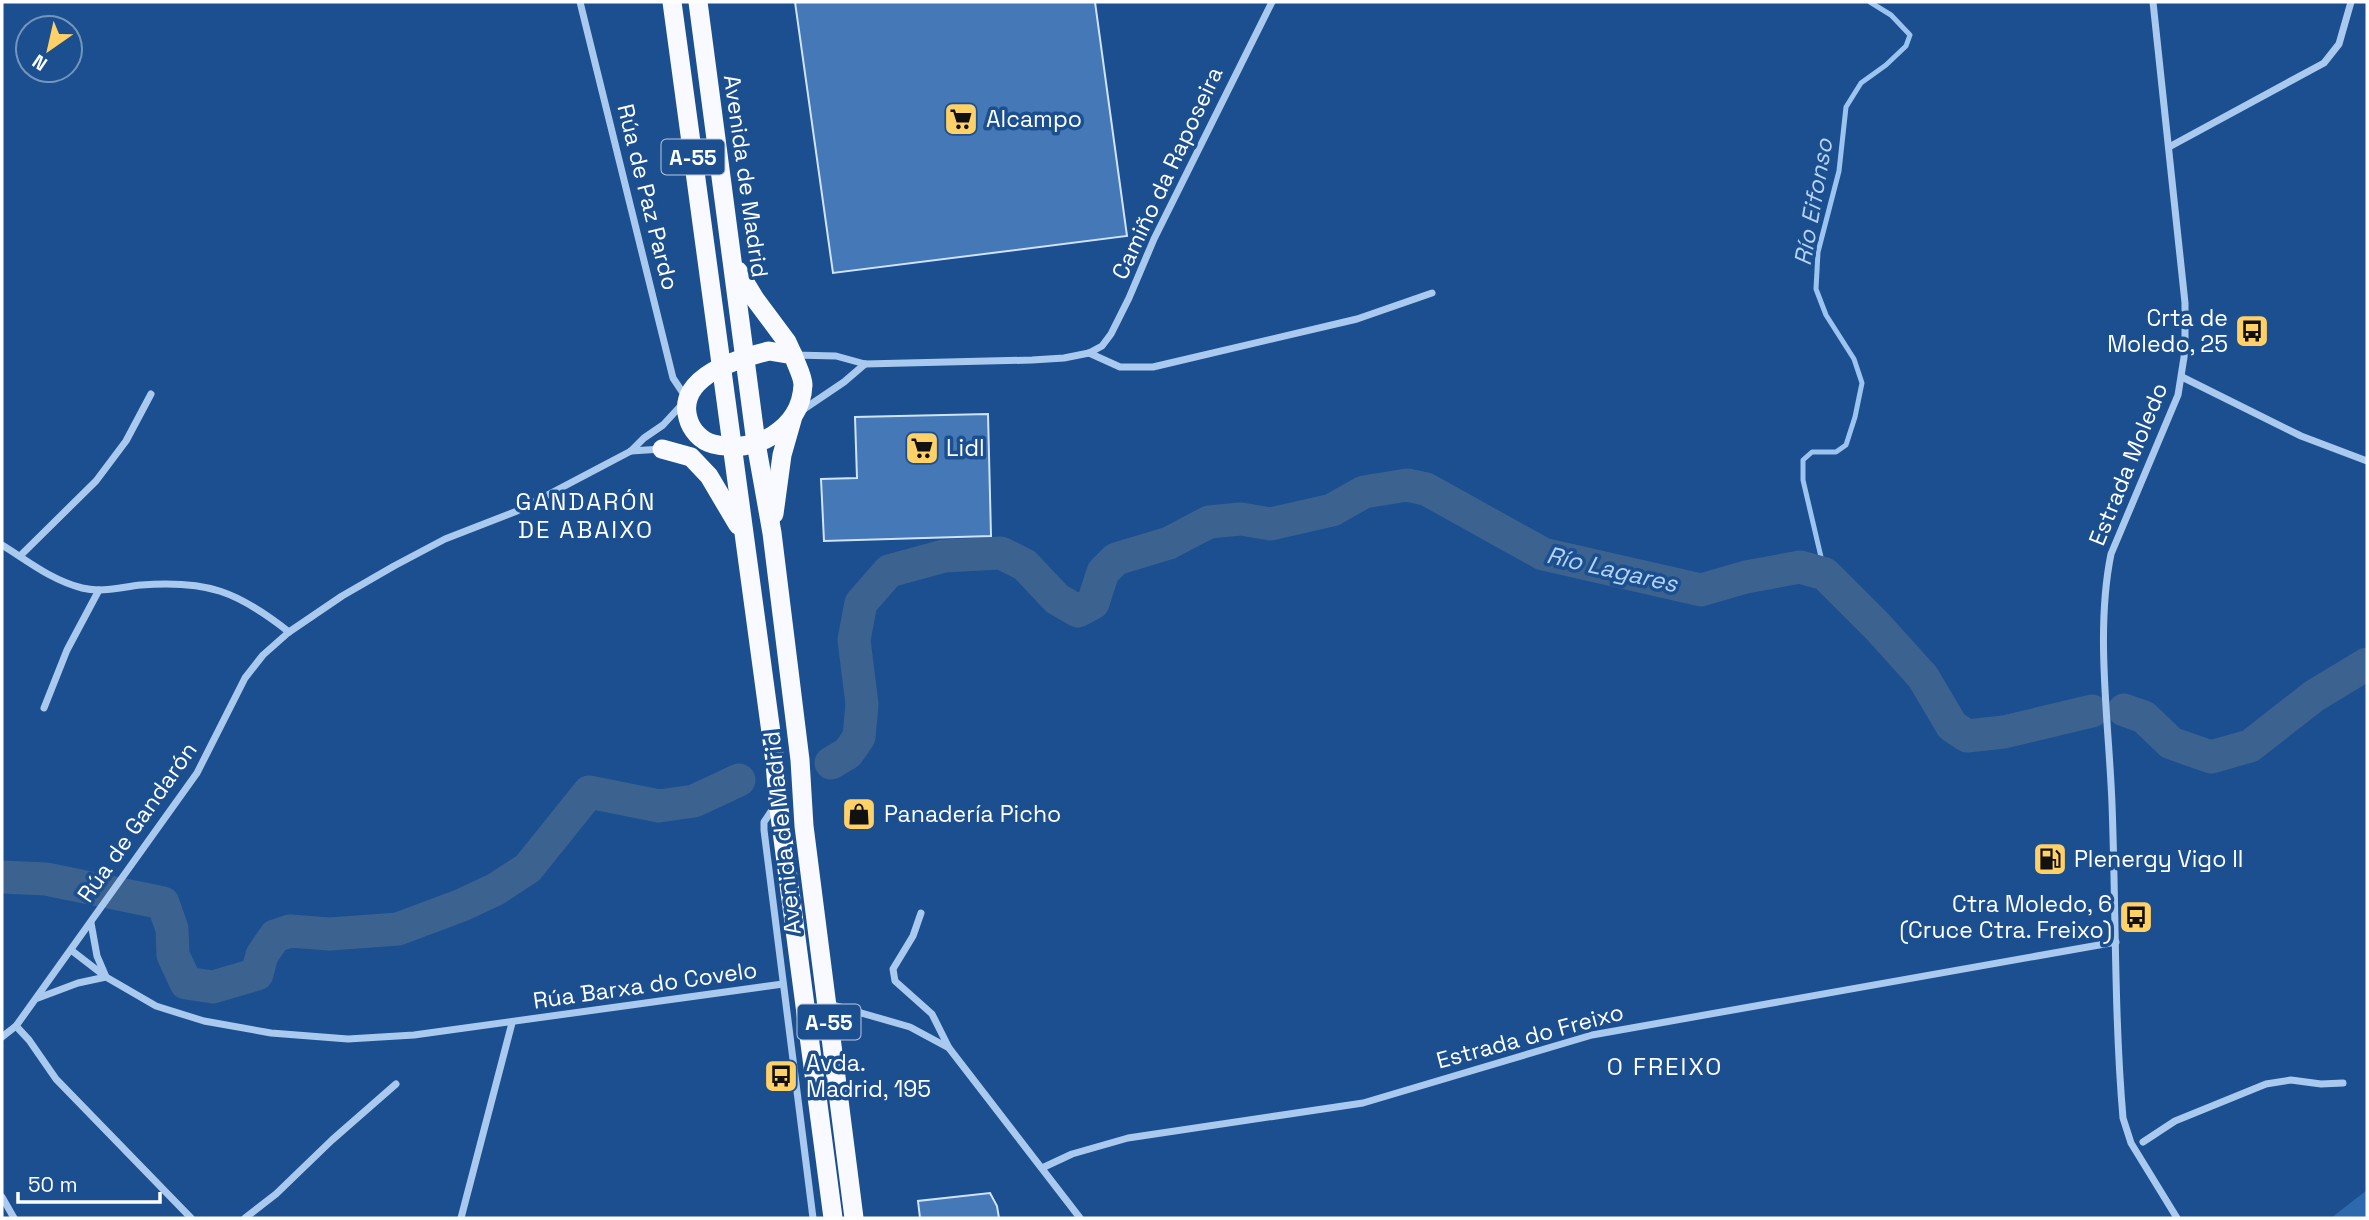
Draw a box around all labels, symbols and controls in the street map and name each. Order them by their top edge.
north arrow [14,14,84,84]
text: N [28,49,52,77]
street label: Camiño da Raposeira [1105,62,1229,284]
street label: Avenida de Madrid [717,73,775,279]
supermarket icon: Alcampo [942,100,980,138]
street label: Rúa de Paz Pardo [610,101,686,293]
place label: Alcampo [986,104,1082,134]
water label: Río Eifonso [1787,135,1840,268]
road number: A-55 [662,140,724,174]
place label: Crta de Moledo, 25 [2107,303,2228,359]
bus stop icon: Crta de Moledo, 25 [2233,312,2271,350]
street label: Estrada Moledo [2082,378,2174,550]
supermarket icon: Lidl [903,429,941,467]
place label: Lidl [946,433,985,463]
district label: GANDARÓN DE ABAIXO [516,486,656,545]
water label: Río Lagares [1544,539,1682,599]
street label: Avenida de Madrid [756,730,808,936]
street label: Rúa de Gandarón [70,736,204,908]
shop icon: Panadería Picho [840,795,878,833]
place label: Panadería Picho [884,799,1061,829]
fuel station icon: Plenergy Vigo II [2031,840,2069,878]
place label: Plenergy Vigo II [2074,844,2243,874]
place label: Ctra Moledo, 6 (Cruce Ctra. Freixo) [1900,889,2112,945]
bus stop icon: Ctra Moledo, 6 (Cruce Ctra. Freixo) [2117,898,2155,936]
street label: Rúa Barxa do Covelo [531,954,759,1016]
street label: Estrada do Freixo [1433,997,1627,1075]
road number: A-55 [798,1004,860,1040]
place label: Avda. Madrid, 195 [806,1048,931,1104]
district label: O FREIXO [1607,1051,1723,1082]
bus stop icon: Avda. Madrid, 195 [762,1057,800,1095]
scale bar [18,1160,159,1204]
text: 50 m [28,1171,78,1198]

